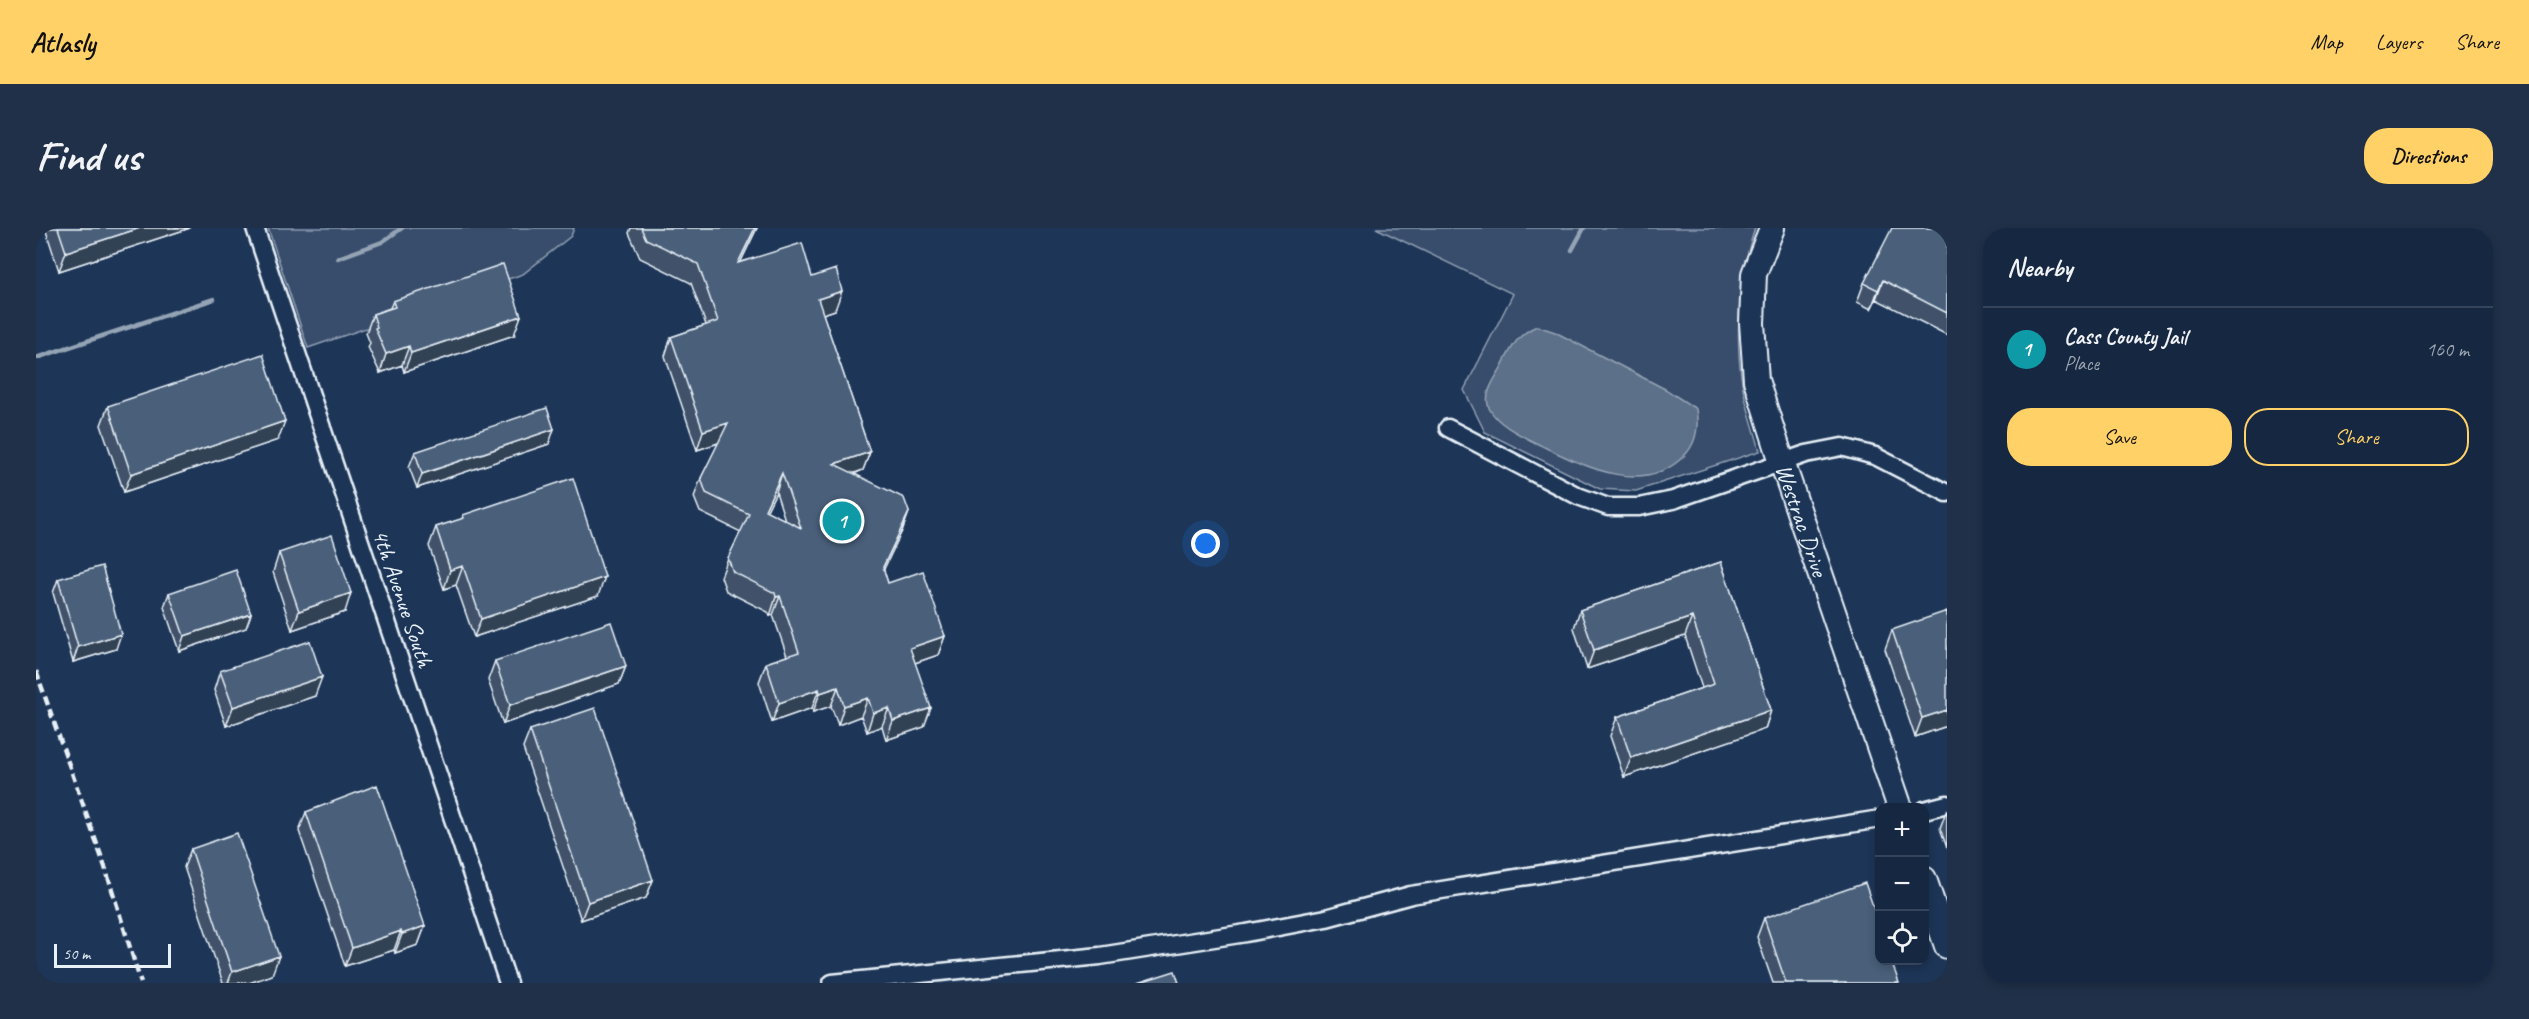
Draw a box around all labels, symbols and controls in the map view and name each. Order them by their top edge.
text: Atlasly [30,25,95,60]
text: Map [2310,29,2343,55]
text: Layers [2376,29,2422,55]
text: Share [2455,29,2499,55]
button: Directions [2364,128,2493,184]
text: Find us [36,130,141,183]
text: Nearby [2007,251,2072,284]
text: Cass County Jail [2064,323,2187,351]
text: 1 [2022,337,2031,362]
text: 160 m [2426,337,2469,362]
text: Place [2064,351,2099,376]
button: Save [2007,408,2232,466]
button: Share [2244,408,2469,466]
street label: Westrac Drive [1769,460,1836,582]
pin: 1 [822,498,862,544]
street label: 4th Avenue South [365,525,441,672]
your location [1191,529,1220,558]
map controls [1875,803,1929,965]
button: + [1875,803,1929,857]
button: − [1875,857,1929,911]
button: locate [1875,911,1929,965]
scale bar [54,941,171,968]
text: 50 m [63,944,90,964]

